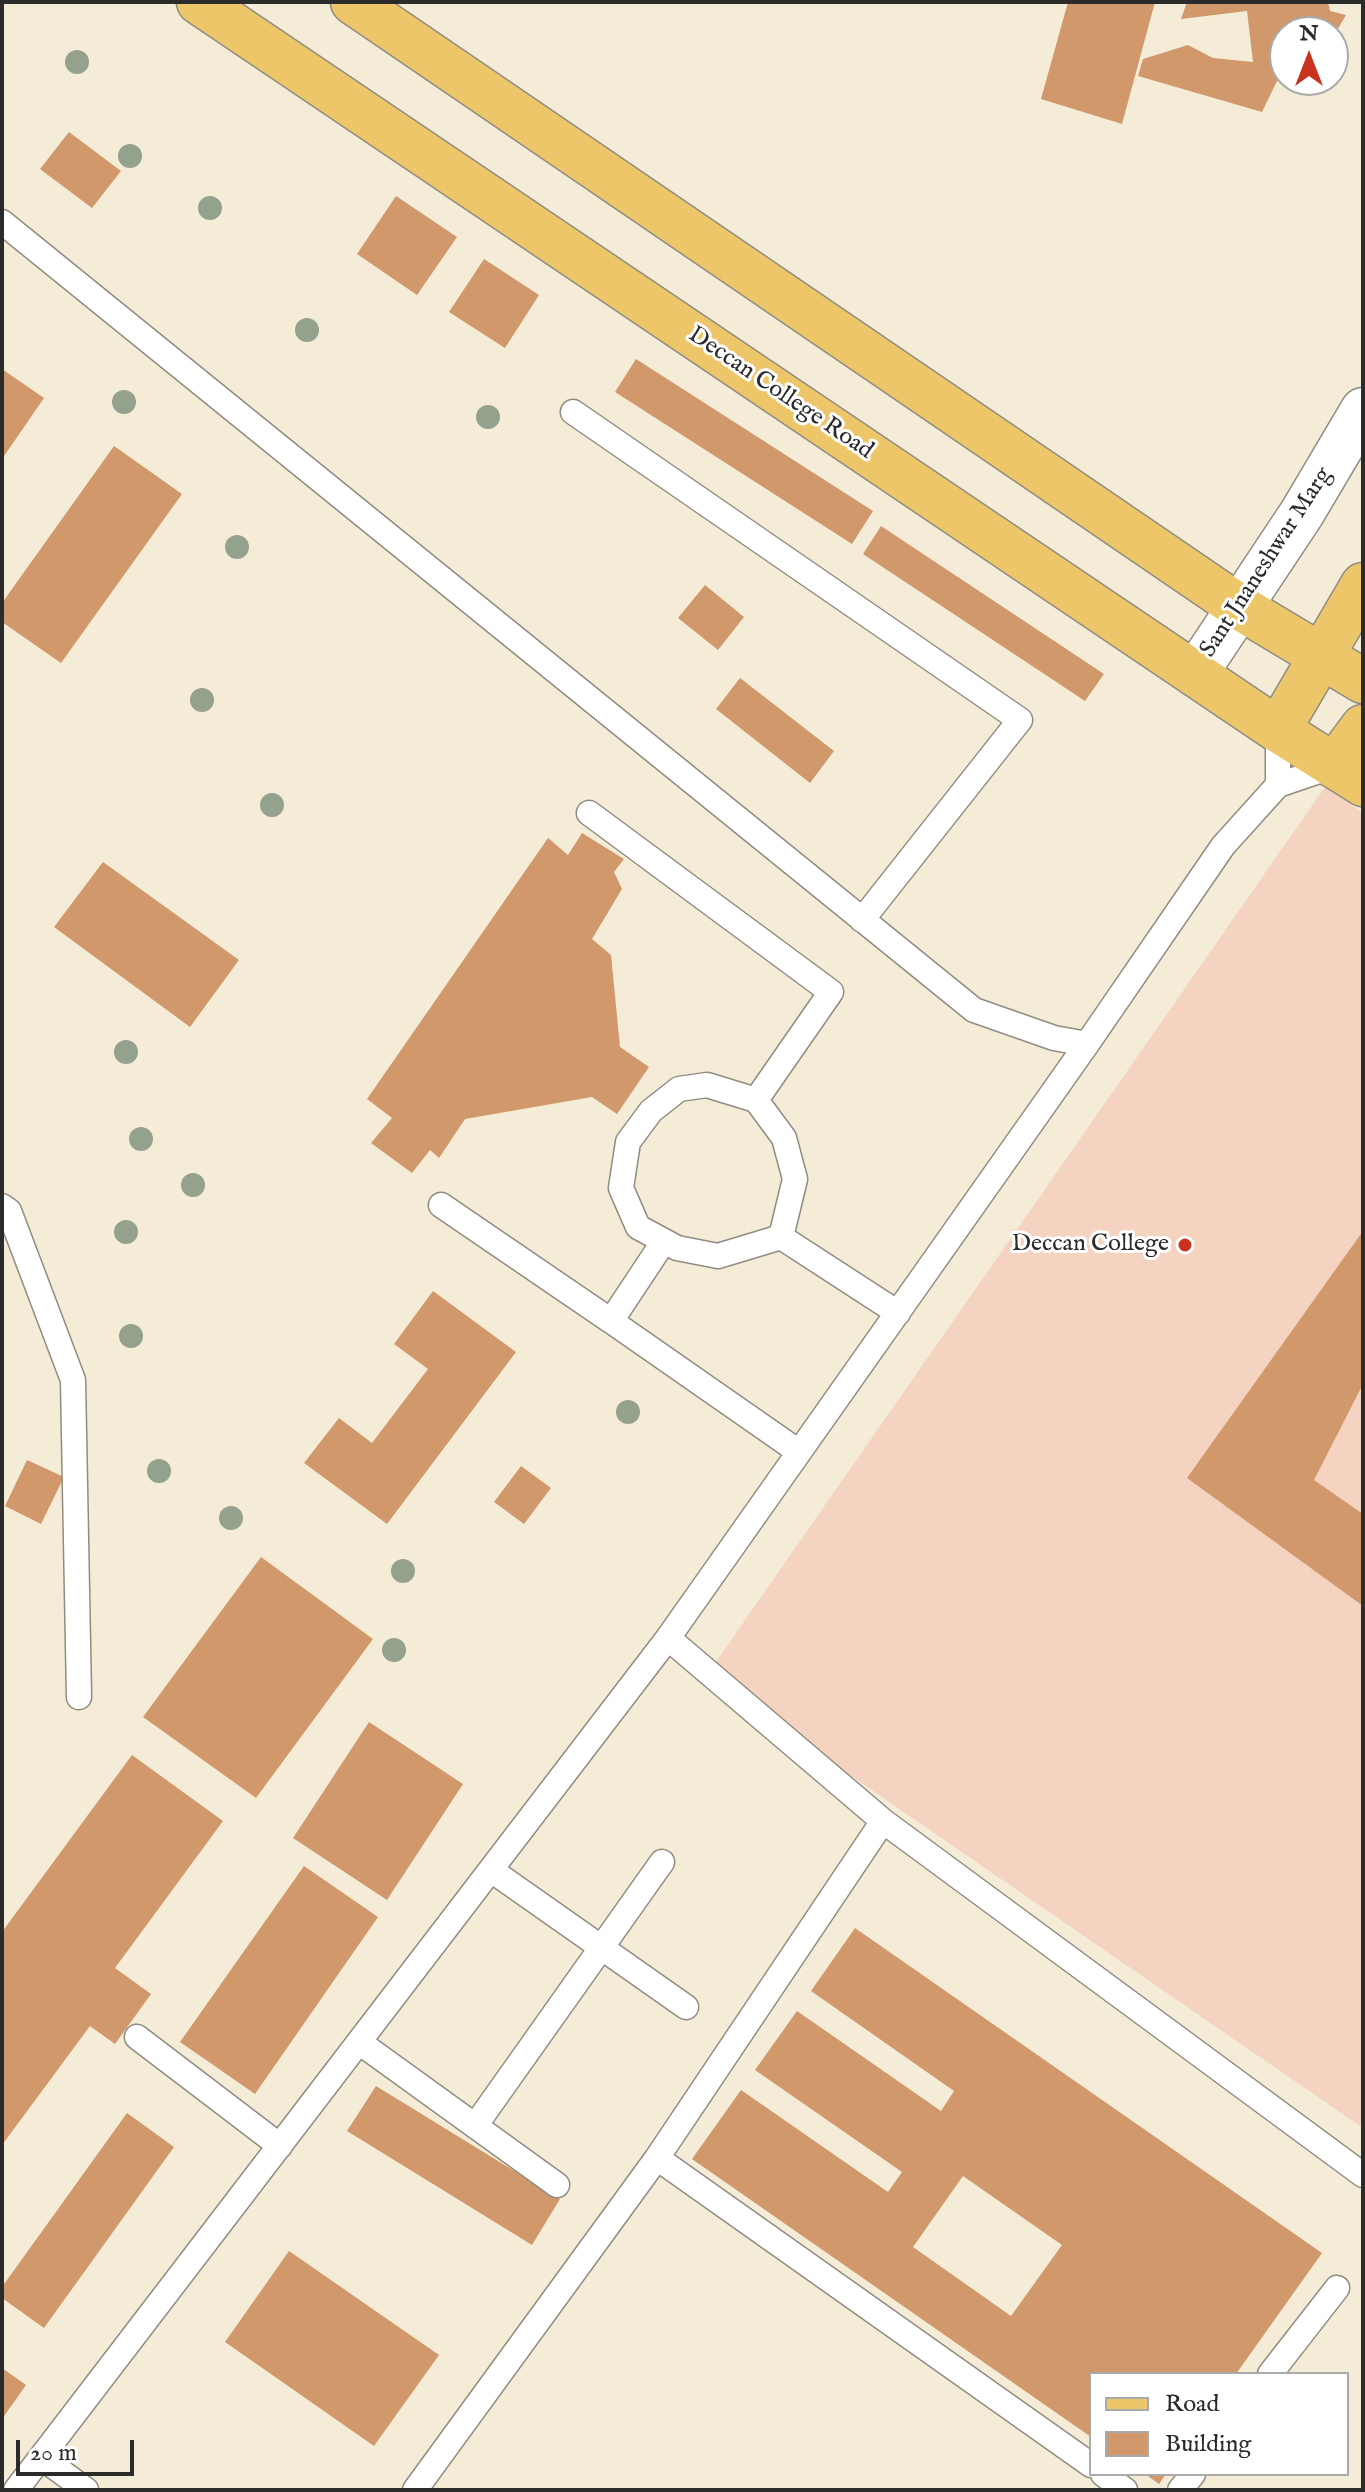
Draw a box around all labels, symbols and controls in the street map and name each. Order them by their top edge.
north arrow [1269,16,1349,96]
text: N [1299,20,1319,48]
street label: Deccan College Road [682,321,878,467]
street label: Sant Jnaneshwar Marg [1195,463,1339,663]
place label: Deccan College [1012,1231,1169,1259]
marker: Deccan College [1176,1236,1194,1254]
legend [1089,2372,1349,2476]
text: Road [1165,2389,1219,2420]
scale bar [20,2424,138,2474]
text: Building [1165,2429,1251,2460]
text: 20 m [30,2438,77,2469]

